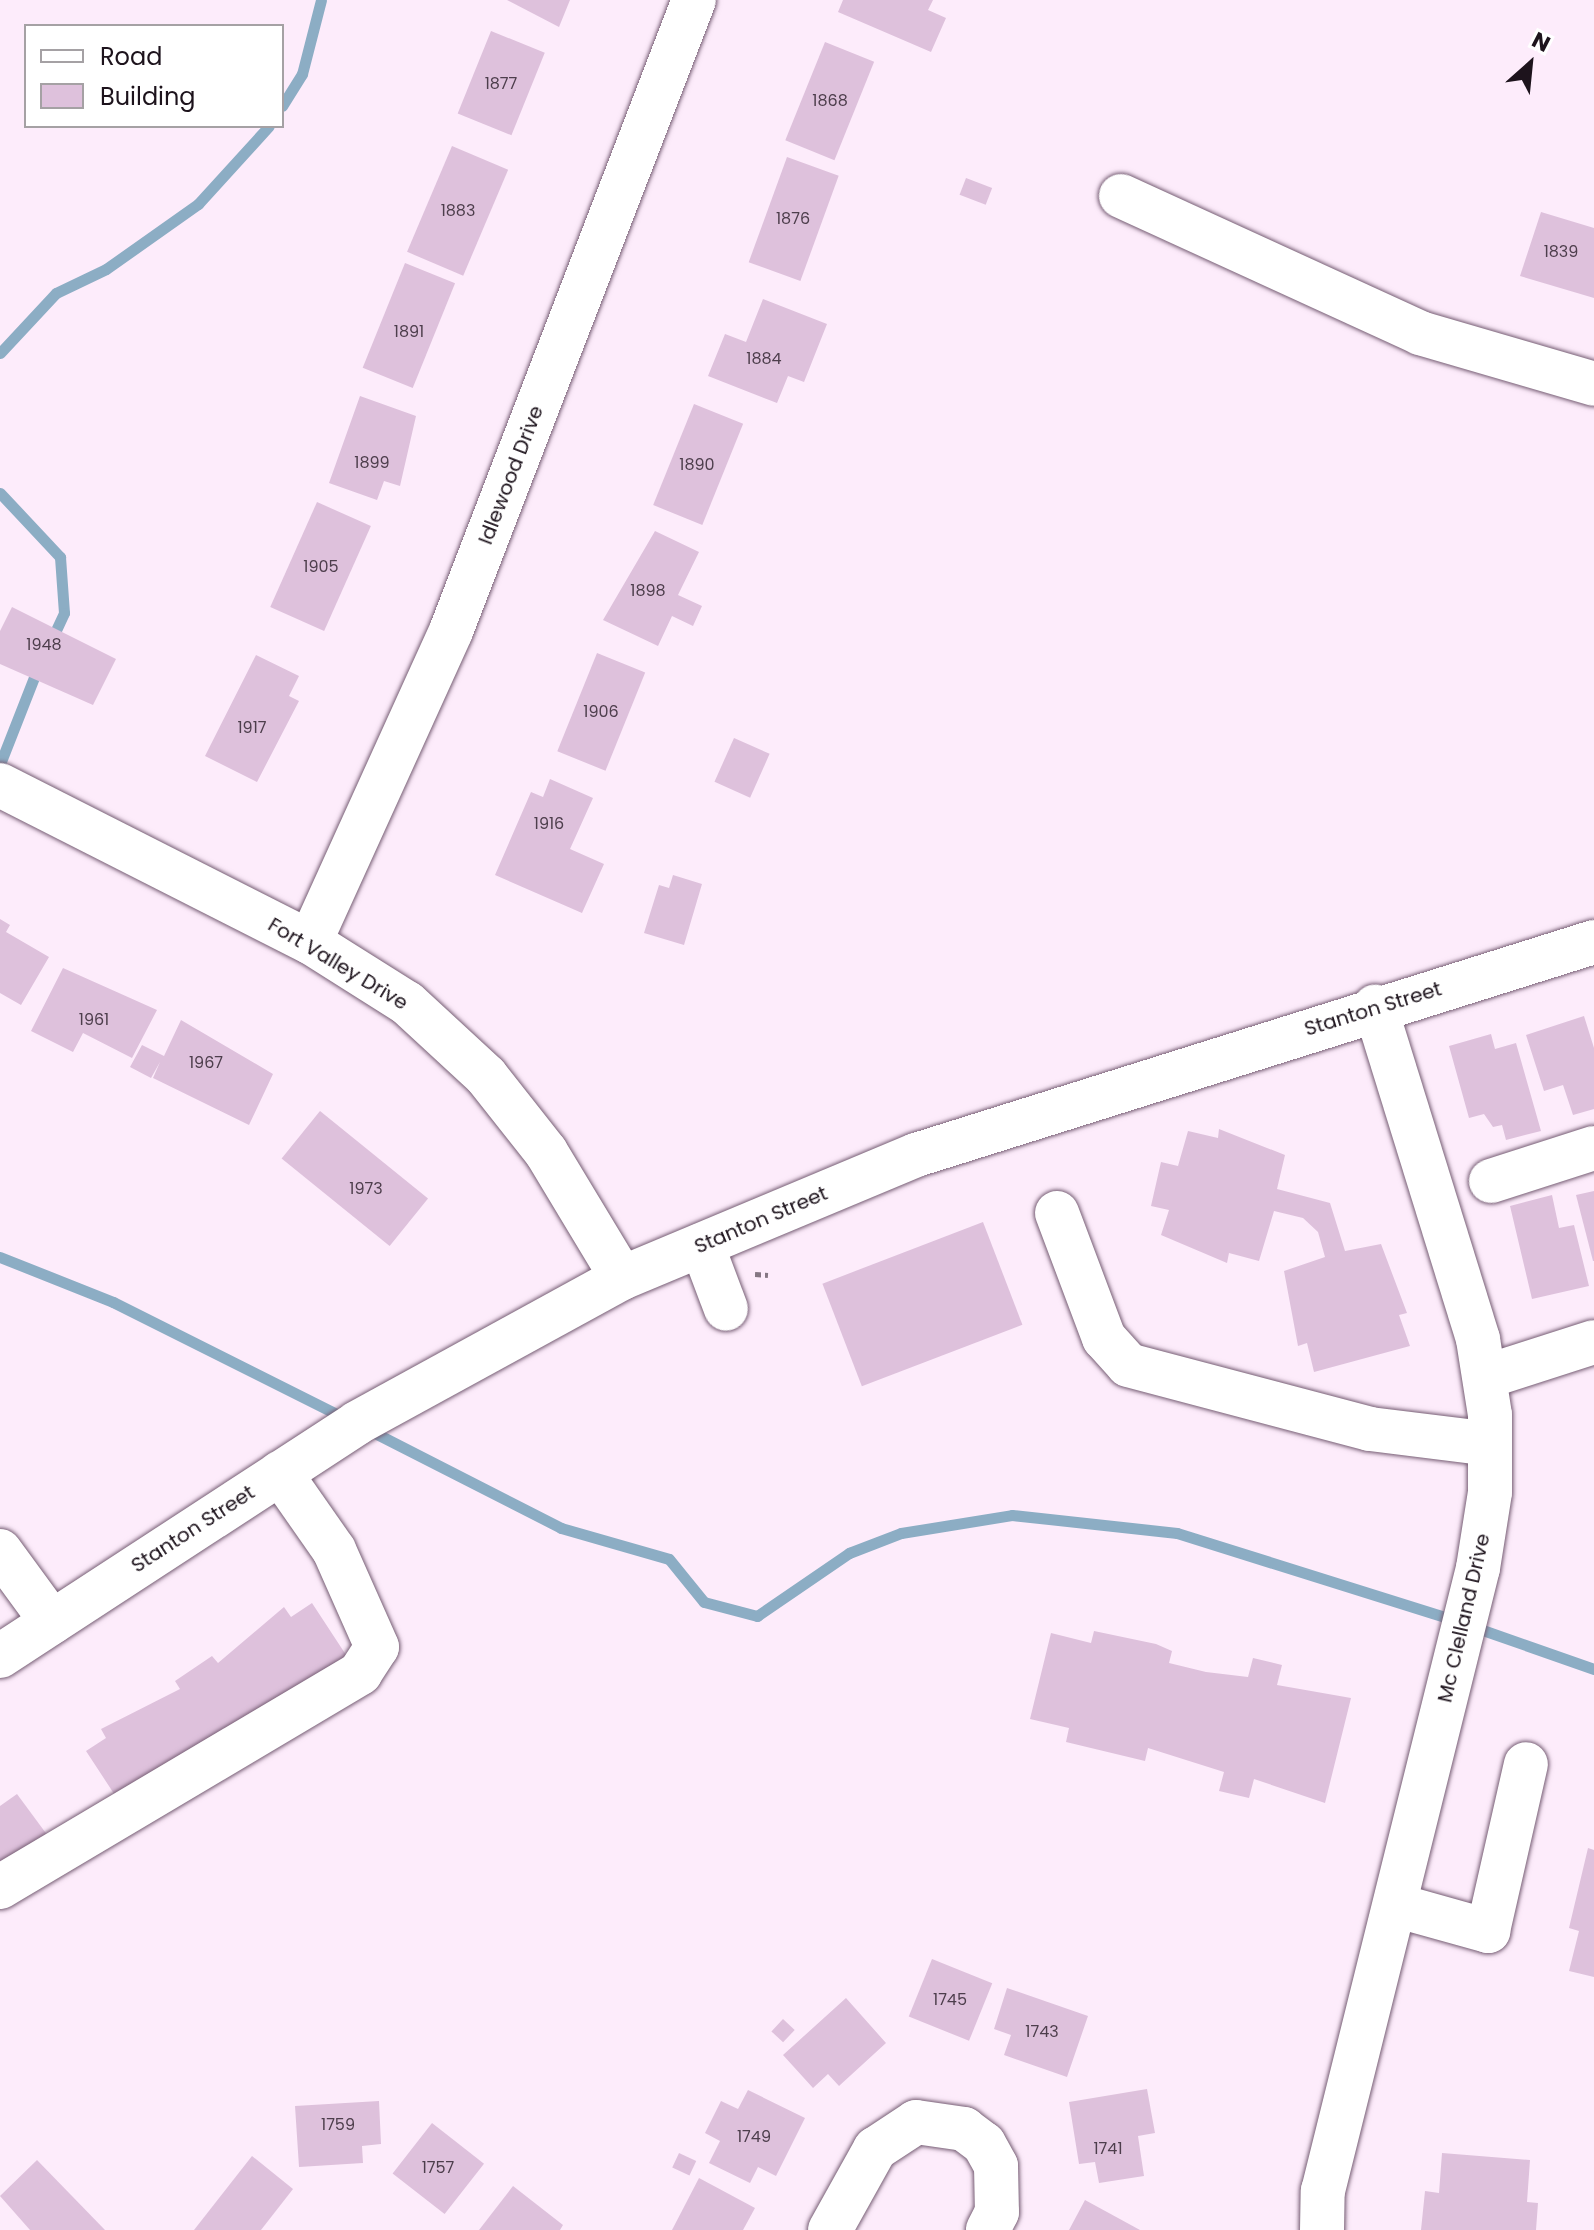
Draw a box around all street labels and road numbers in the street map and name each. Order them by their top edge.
street label: Idlewood Drive [474,402,548,548]
street label: Fort Valley Drive [264,913,412,1015]
street label: Stanton Street [1302,977,1444,1041]
street label: Stanton Street [691,1181,831,1259]
street label: Stanton Street [127,1480,259,1578]
street label: Mc Clelland Drive [1433,1531,1495,1705]

